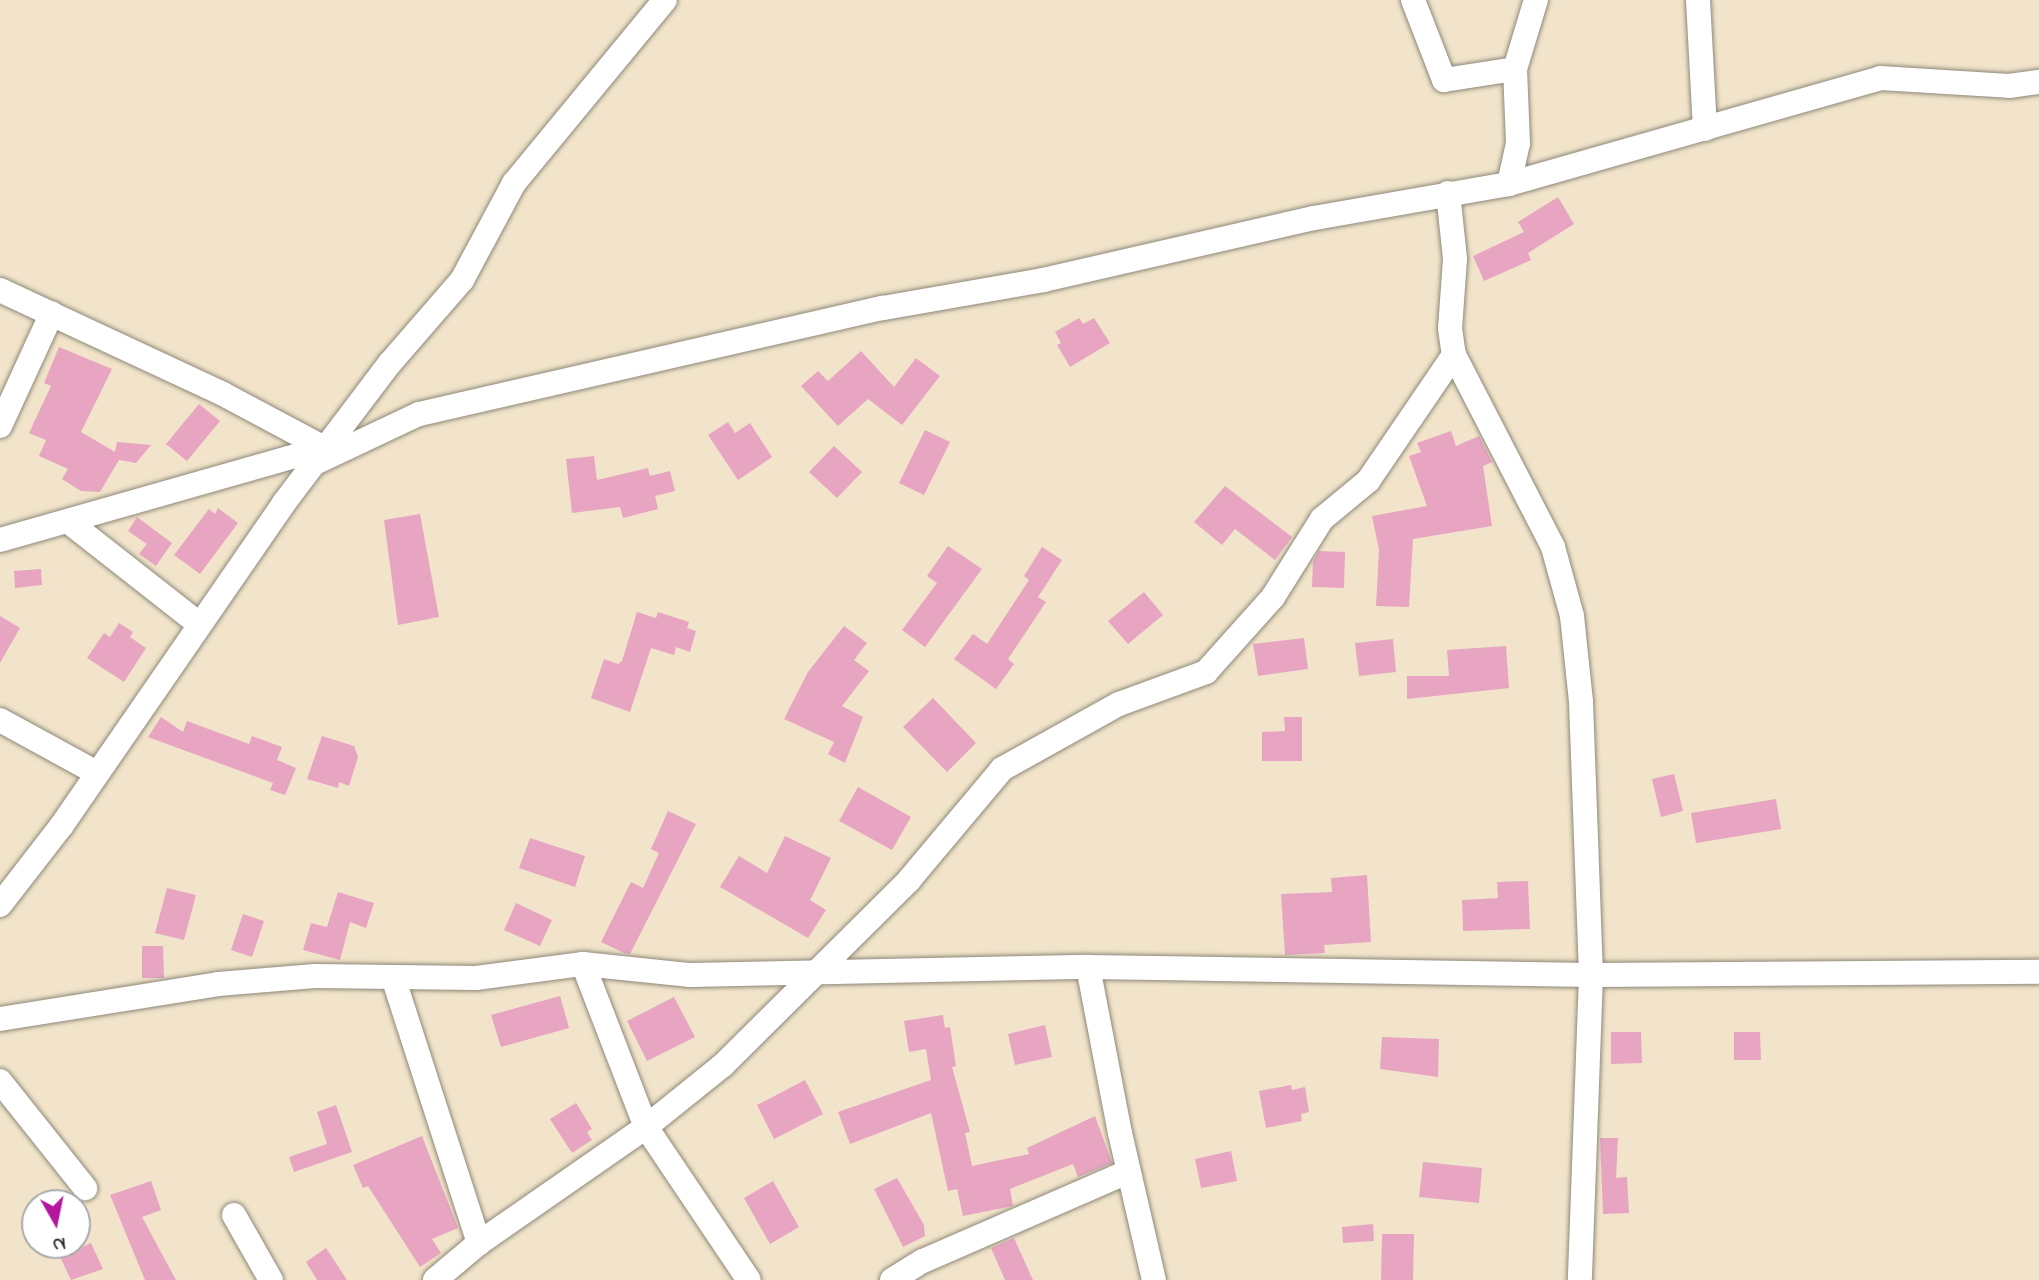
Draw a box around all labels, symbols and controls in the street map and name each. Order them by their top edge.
north arrow [21,1189,91,1259]
text: N [51,1229,68,1258]

